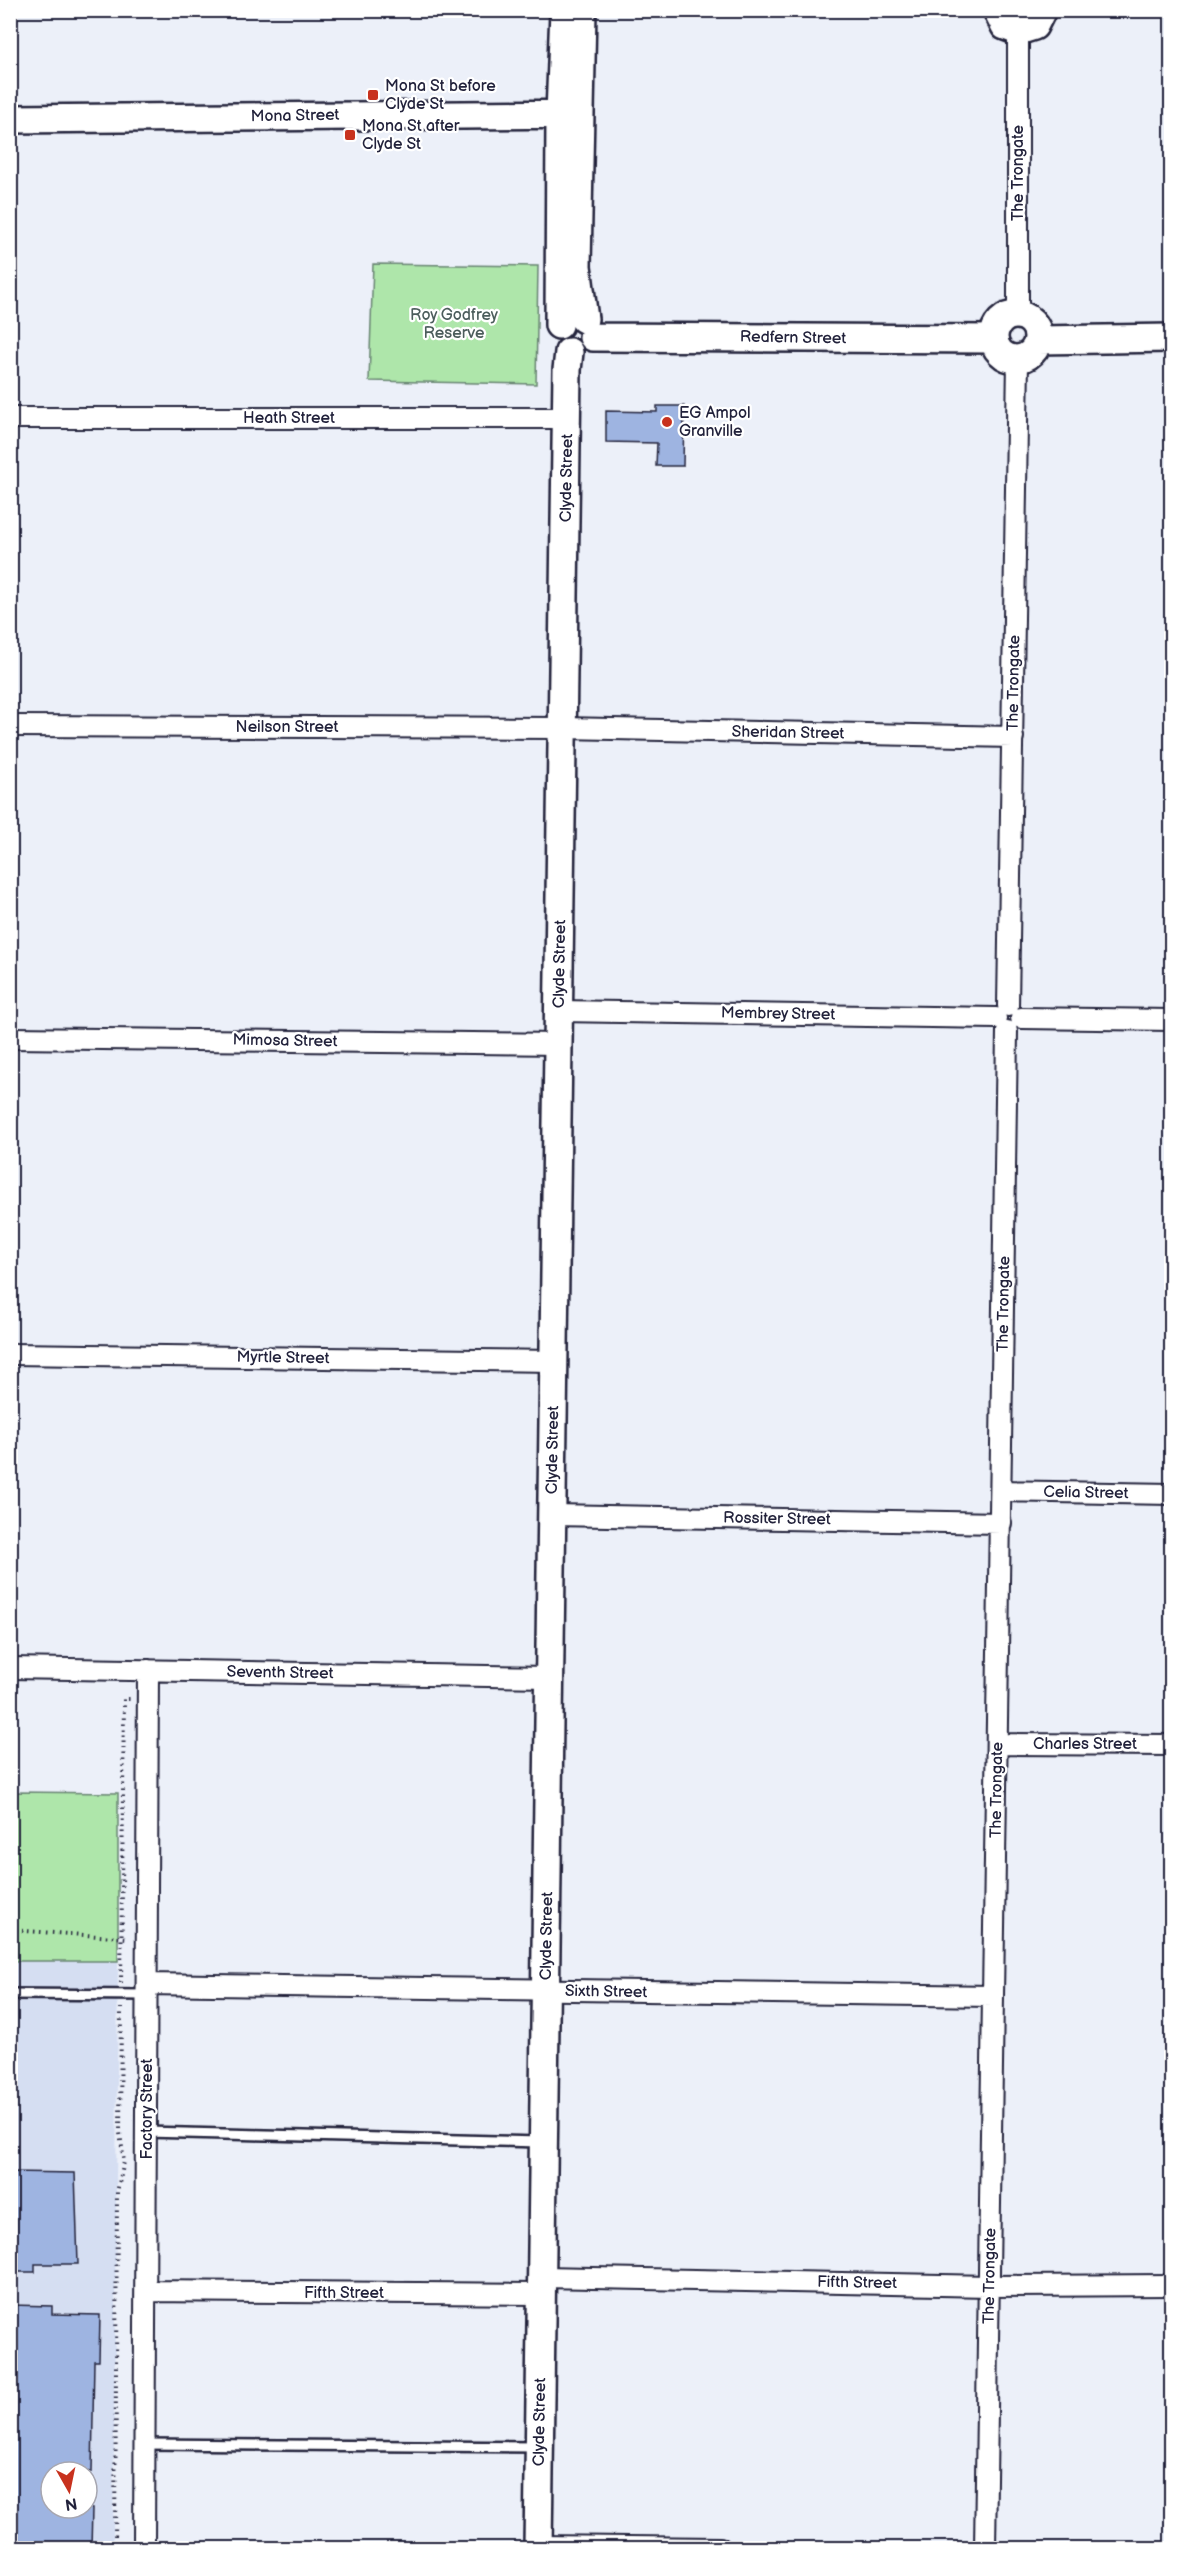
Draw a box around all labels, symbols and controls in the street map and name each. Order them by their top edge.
place label: Mona St before Clyde St [385,77,496,114]
marker: Mona St before Clyde St [366,88,380,102]
street label: Mona Street [250,106,340,126]
place label: Mona St after Clyde St [362,117,460,154]
street label: The Trongate [1009,124,1028,221]
marker: Mona St after Clyde St [343,128,357,142]
park label: Roy Godfrey Reserve [410,306,499,343]
street label: Redfern Street [740,328,847,348]
place label: EG Ampol Granville [679,404,751,441]
street label: Heath Street [243,409,335,428]
marker: EG Ampol Granville [660,415,674,429]
street label: Clyde Street [557,434,577,522]
street label: The Trongate [1004,634,1024,731]
street label: Neilson Street [236,718,338,737]
street label: Sheridan Street [731,723,845,743]
street label: Clyde Street [550,920,570,1008]
street label: Membrey Street [721,1004,836,1025]
street label: Mimosa Street [232,1031,338,1051]
street label: The Trongate [994,1255,1014,1352]
street label: Myrtle Street [236,1348,330,1368]
street label: Clyde Street [543,1406,563,1494]
street label: Celia Street [1043,1483,1129,1503]
street label: Rossiter Street [723,1509,831,1529]
street label: Seventh Street [226,1663,334,1683]
street label: Charles Street [1033,1735,1137,1754]
street label: The Trongate [987,1741,1007,1838]
street label: Clyde Street [537,1892,557,1980]
street label: Sixth Street [565,1982,648,2002]
street label: Factory Street [138,2058,157,2159]
street label: The Trongate [980,2227,1000,2324]
street label: Fifth Street [817,2273,897,2293]
street label: Fifth Street [304,2284,384,2303]
street label: Clyde Street [530,2378,550,2466]
north arrow [39,2460,99,2520]
text: N [64,2493,79,2514]

